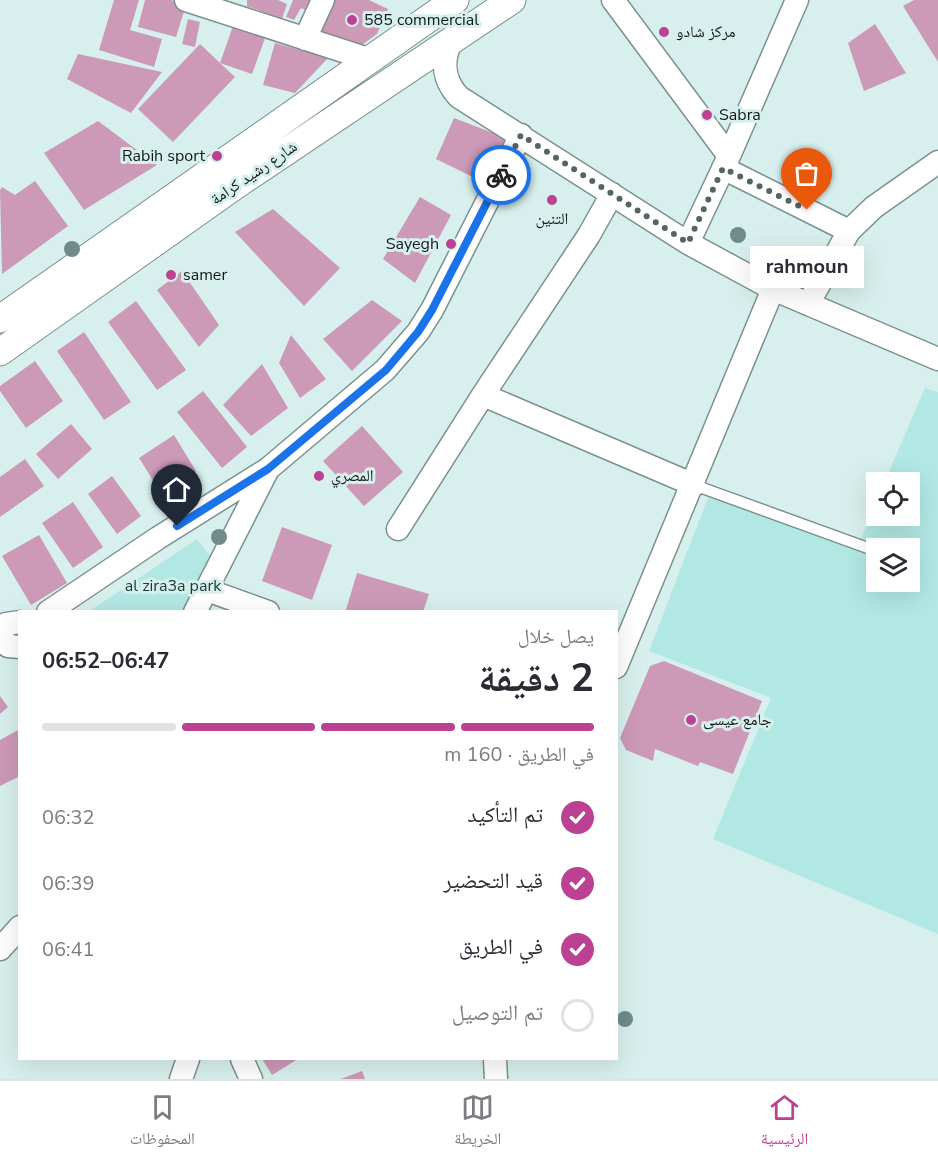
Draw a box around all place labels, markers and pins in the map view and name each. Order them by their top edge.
place label: 585 commercial [364,9,479,31]
marker: 585 commercial [345,13,359,27]
place label: مركز شادو [676,21,736,43]
marker: مركز شادو [657,25,671,39]
place label: Sabra [719,104,761,126]
marker: Sabra [700,108,714,122]
place label: Rabih sport [122,145,205,167]
pin [781,148,832,210]
marker: Rabih sport [210,149,224,163]
marker: التنين [545,193,559,207]
place label: التنين [536,208,568,230]
place label: Sayegh [386,233,439,255]
marker: Sayegh [444,237,458,251]
callout: rahmoun [750,246,864,288]
place label: samer [183,264,227,286]
marker: samer [164,268,178,282]
pin [151,464,202,526]
place label: المصري [331,465,374,488]
marker: المصري [312,469,326,483]
place label: جامع عيسى [703,709,772,731]
marker: جامع عيسى [684,713,698,727]

